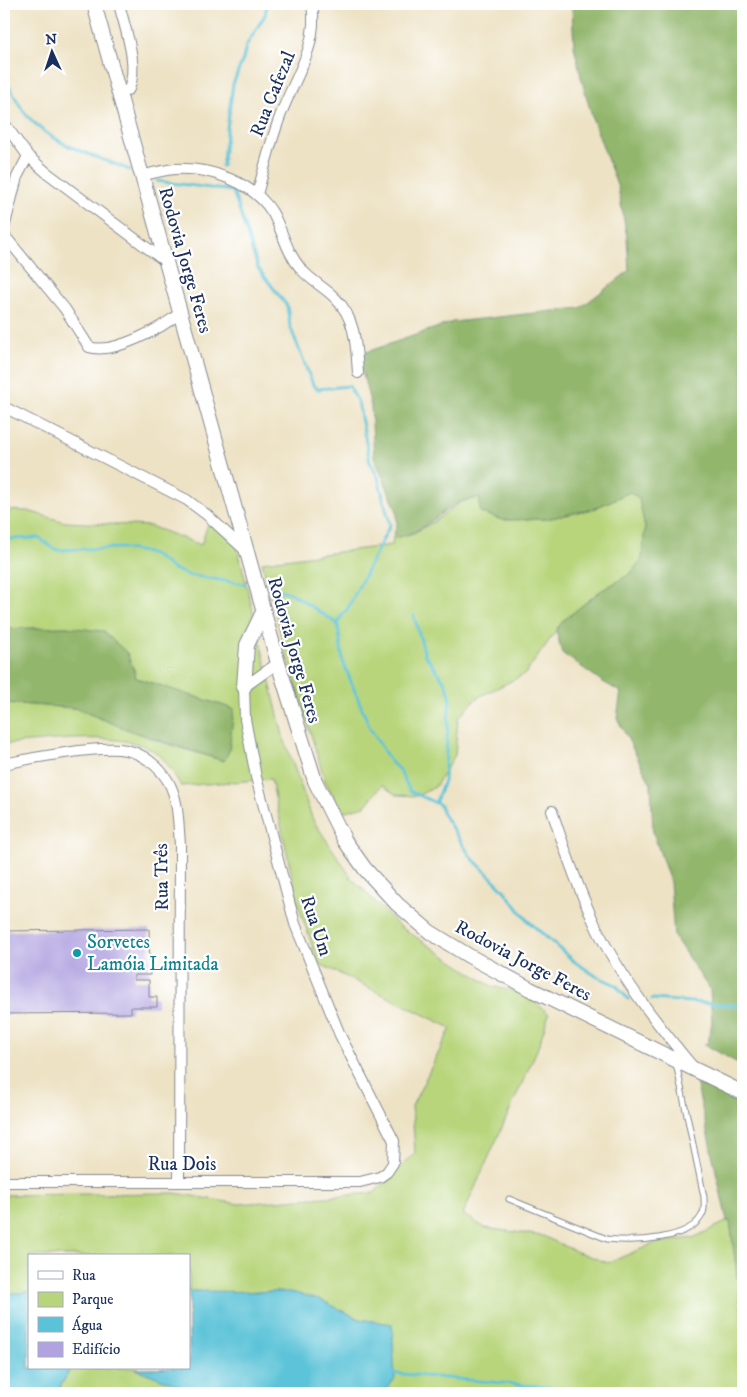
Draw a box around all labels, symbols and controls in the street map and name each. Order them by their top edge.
north arrow [28,28,78,78]
text: N [45,31,58,49]
street label: Rua Cafezal [245,47,301,140]
street label: Rodovia Jorge Feres [153,184,217,336]
street label: Rodovia Jorge Feres [262,574,326,726]
street label: Rua Três [150,843,174,911]
street label: Rua Um [295,893,337,959]
street label: Rodovia Jorge Feres [451,915,595,1007]
place label: Sorvetes Lamóia Limitada [87,931,219,976]
marker: Sorvetes Lamóia Limitada [71,947,83,959]
street label: Rua Dois [148,1153,216,1176]
legend [28,1254,190,1370]
text: Rua [72,1266,96,1285]
text: Parque [72,1290,113,1309]
text: Água [72,1315,103,1335]
text: Edifício [72,1340,120,1359]

